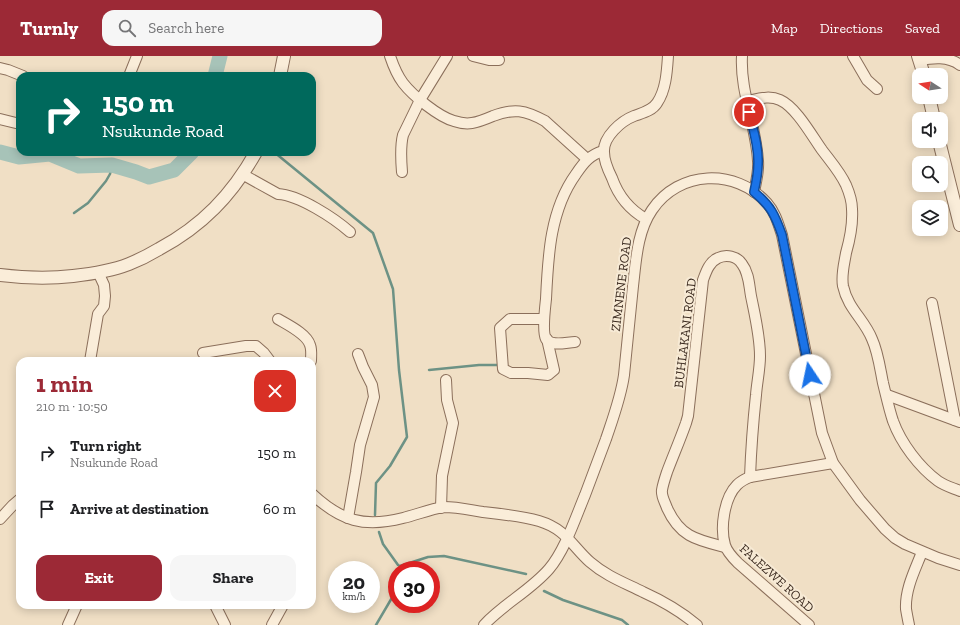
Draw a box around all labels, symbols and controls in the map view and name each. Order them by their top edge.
search box [102,10,382,46]
text: Turnly [20,17,78,40]
icon: search [116,17,138,39]
text: Search here [148,19,224,37]
text: Map [771,20,798,37]
text: Directions [820,20,883,37]
text: Saved [905,20,940,37]
north arrow [912,68,948,104]
map controls [912,68,948,236]
text: 150 m [102,86,174,119]
icon: right [36,88,88,140]
pin [732,95,766,129]
icon: arrive [738,101,760,123]
button: sound [912,112,948,148]
text: Nsukunde Road [102,120,224,142]
button: search [912,156,948,192]
button: layers [912,200,948,236]
street label: ZIMNENE ROAD [608,236,634,332]
street label: BUHLAKANI ROAD [671,277,699,389]
position arrow [789,354,831,396]
text: 1 min [36,369,93,398]
button: close [254,370,296,412]
text: 210 m · 10:50 [36,399,108,414]
text: Turn right [70,437,141,455]
icon: right [36,442,58,464]
text: 150 m [258,444,296,462]
text: Nsukunde Road [70,455,158,470]
icon: arrive [36,498,58,520]
text: Arrive at destination [70,500,209,518]
text: 60 m [263,500,296,518]
street label: FALEZWE ROAD [737,541,817,615]
button: Exit [36,555,162,601]
button: Share [170,555,296,601]
speed limit sign: 30 [388,561,440,613]
text: 20 [343,570,365,594]
text: km/h [343,591,365,603]

